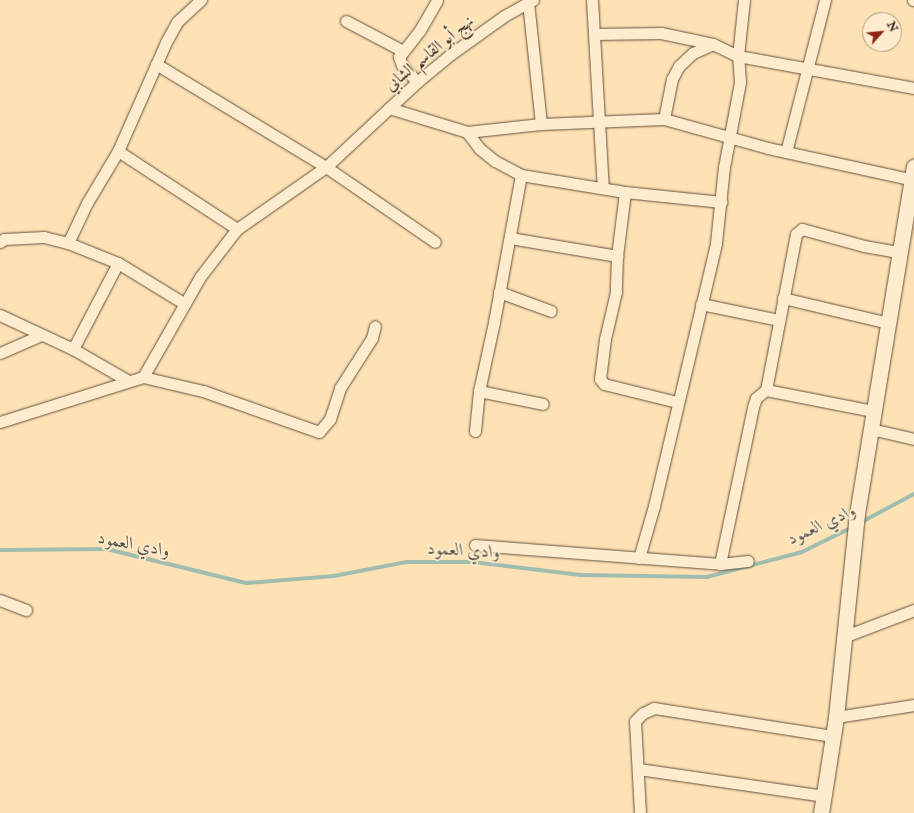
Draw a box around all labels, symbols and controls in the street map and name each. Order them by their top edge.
street label: نهج أبو القاسم الشابي [380,11,478,95]
north arrow [862,12,902,52]
text: N [884,19,900,34]
water label: وادي العمود [784,500,860,550]
water label: وادي العمود [96,527,172,563]
water label: وادي العمود [427,538,501,564]

